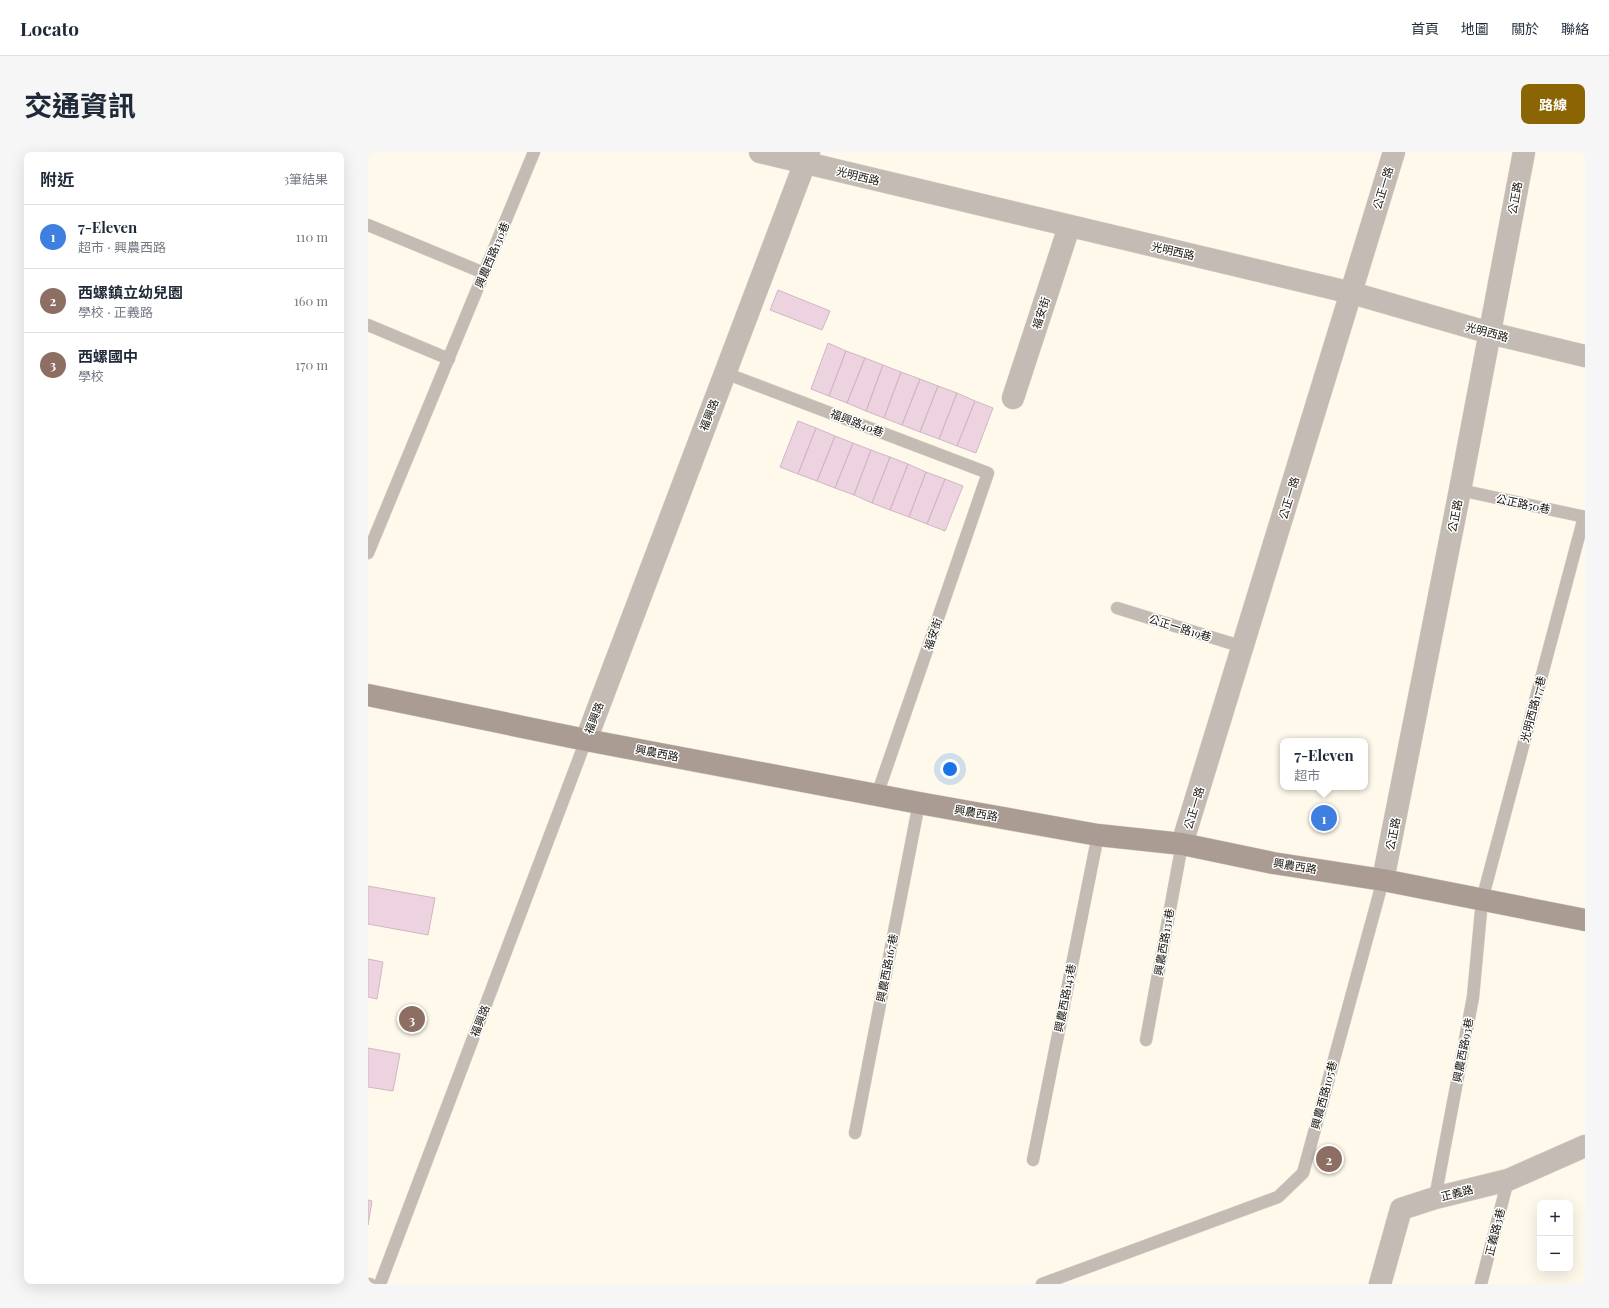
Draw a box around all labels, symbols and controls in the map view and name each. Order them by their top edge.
text: Locato [20,15,79,41]
text: 首頁 [1411,19,1439,38]
text: 地圖 [1461,19,1489,38]
text: 關於 [1511,19,1539,38]
text: 聯絡 [1561,19,1589,38]
button: 路線 [1521,84,1585,124]
text: 交通資訊 [24,86,136,123]
street label: 光明西路 [835,163,881,188]
street label: 公正一路 [1369,165,1396,211]
text: 附近 [40,168,74,190]
text: 3筆結果 [283,170,328,187]
street label: 公正路 [1504,180,1525,215]
text: 7-Eleven [78,217,137,237]
street label: 興農西路130巷 [471,219,512,290]
text: 1 [51,228,55,245]
text: 110 m [296,228,328,245]
text: 超市 · 興農西路 [78,238,166,255]
street label: 光明西路 [1150,238,1196,263]
text: 西螺鎮立幼兒園 [78,282,183,302]
text: 2 [50,292,56,309]
text: 160 m [294,292,328,309]
street label: 福安街 [1028,295,1053,331]
text: 學校 · 正義路 [78,303,153,320]
street label: 光明西路 [1464,319,1510,344]
text: 西螺國中 [78,346,138,366]
text: 3 [50,356,56,373]
text: 170 m [295,356,328,373]
text: 學校 [78,367,104,384]
street label: 福興路 [696,397,721,433]
street label: 福興路40巷 [828,405,886,440]
street label: 公正一路 [1275,475,1302,521]
street label: 公正路50巷 [1495,490,1552,517]
street label: 公正路 [1444,498,1465,534]
street label: 公正一路19巷 [1147,611,1213,644]
street label: 福安街 [920,616,945,652]
street label: 光明西路177巷 [1516,674,1549,744]
street label: 福興路 [581,700,606,736]
popup [1280,738,1368,790]
street label: 興農西路 [634,741,680,764]
text: 7-Eleven [1294,745,1354,765]
your location [940,759,960,779]
text: 超市 [1294,766,1320,783]
street label: 公正一路 [1180,785,1207,831]
street label: 興農西路 [953,801,999,824]
pin: 1 [1311,803,1337,833]
street label: 公正路 [1382,816,1403,852]
street label: 興農西路 [1272,855,1318,876]
street label: 興農西路131巷 [1150,907,1177,977]
street label: 興農西路167巷 [873,932,900,1003]
street label: 興農西路143巷 [1051,962,1078,1033]
street label: 福興路 [467,1003,492,1039]
pin: 3 [399,1004,425,1034]
street label: 興農西路93巷 [1449,1016,1476,1084]
street label: 興農西路105巷 [1307,1059,1340,1131]
pin: 2 [1316,1144,1342,1174]
street label: 正義路 [1439,1181,1475,1204]
map controls [1537,1200,1573,1272]
button: + [1537,1200,1573,1236]
street label: 正義路3巷 [1481,1206,1508,1257]
button: − [1537,1236,1573,1272]

